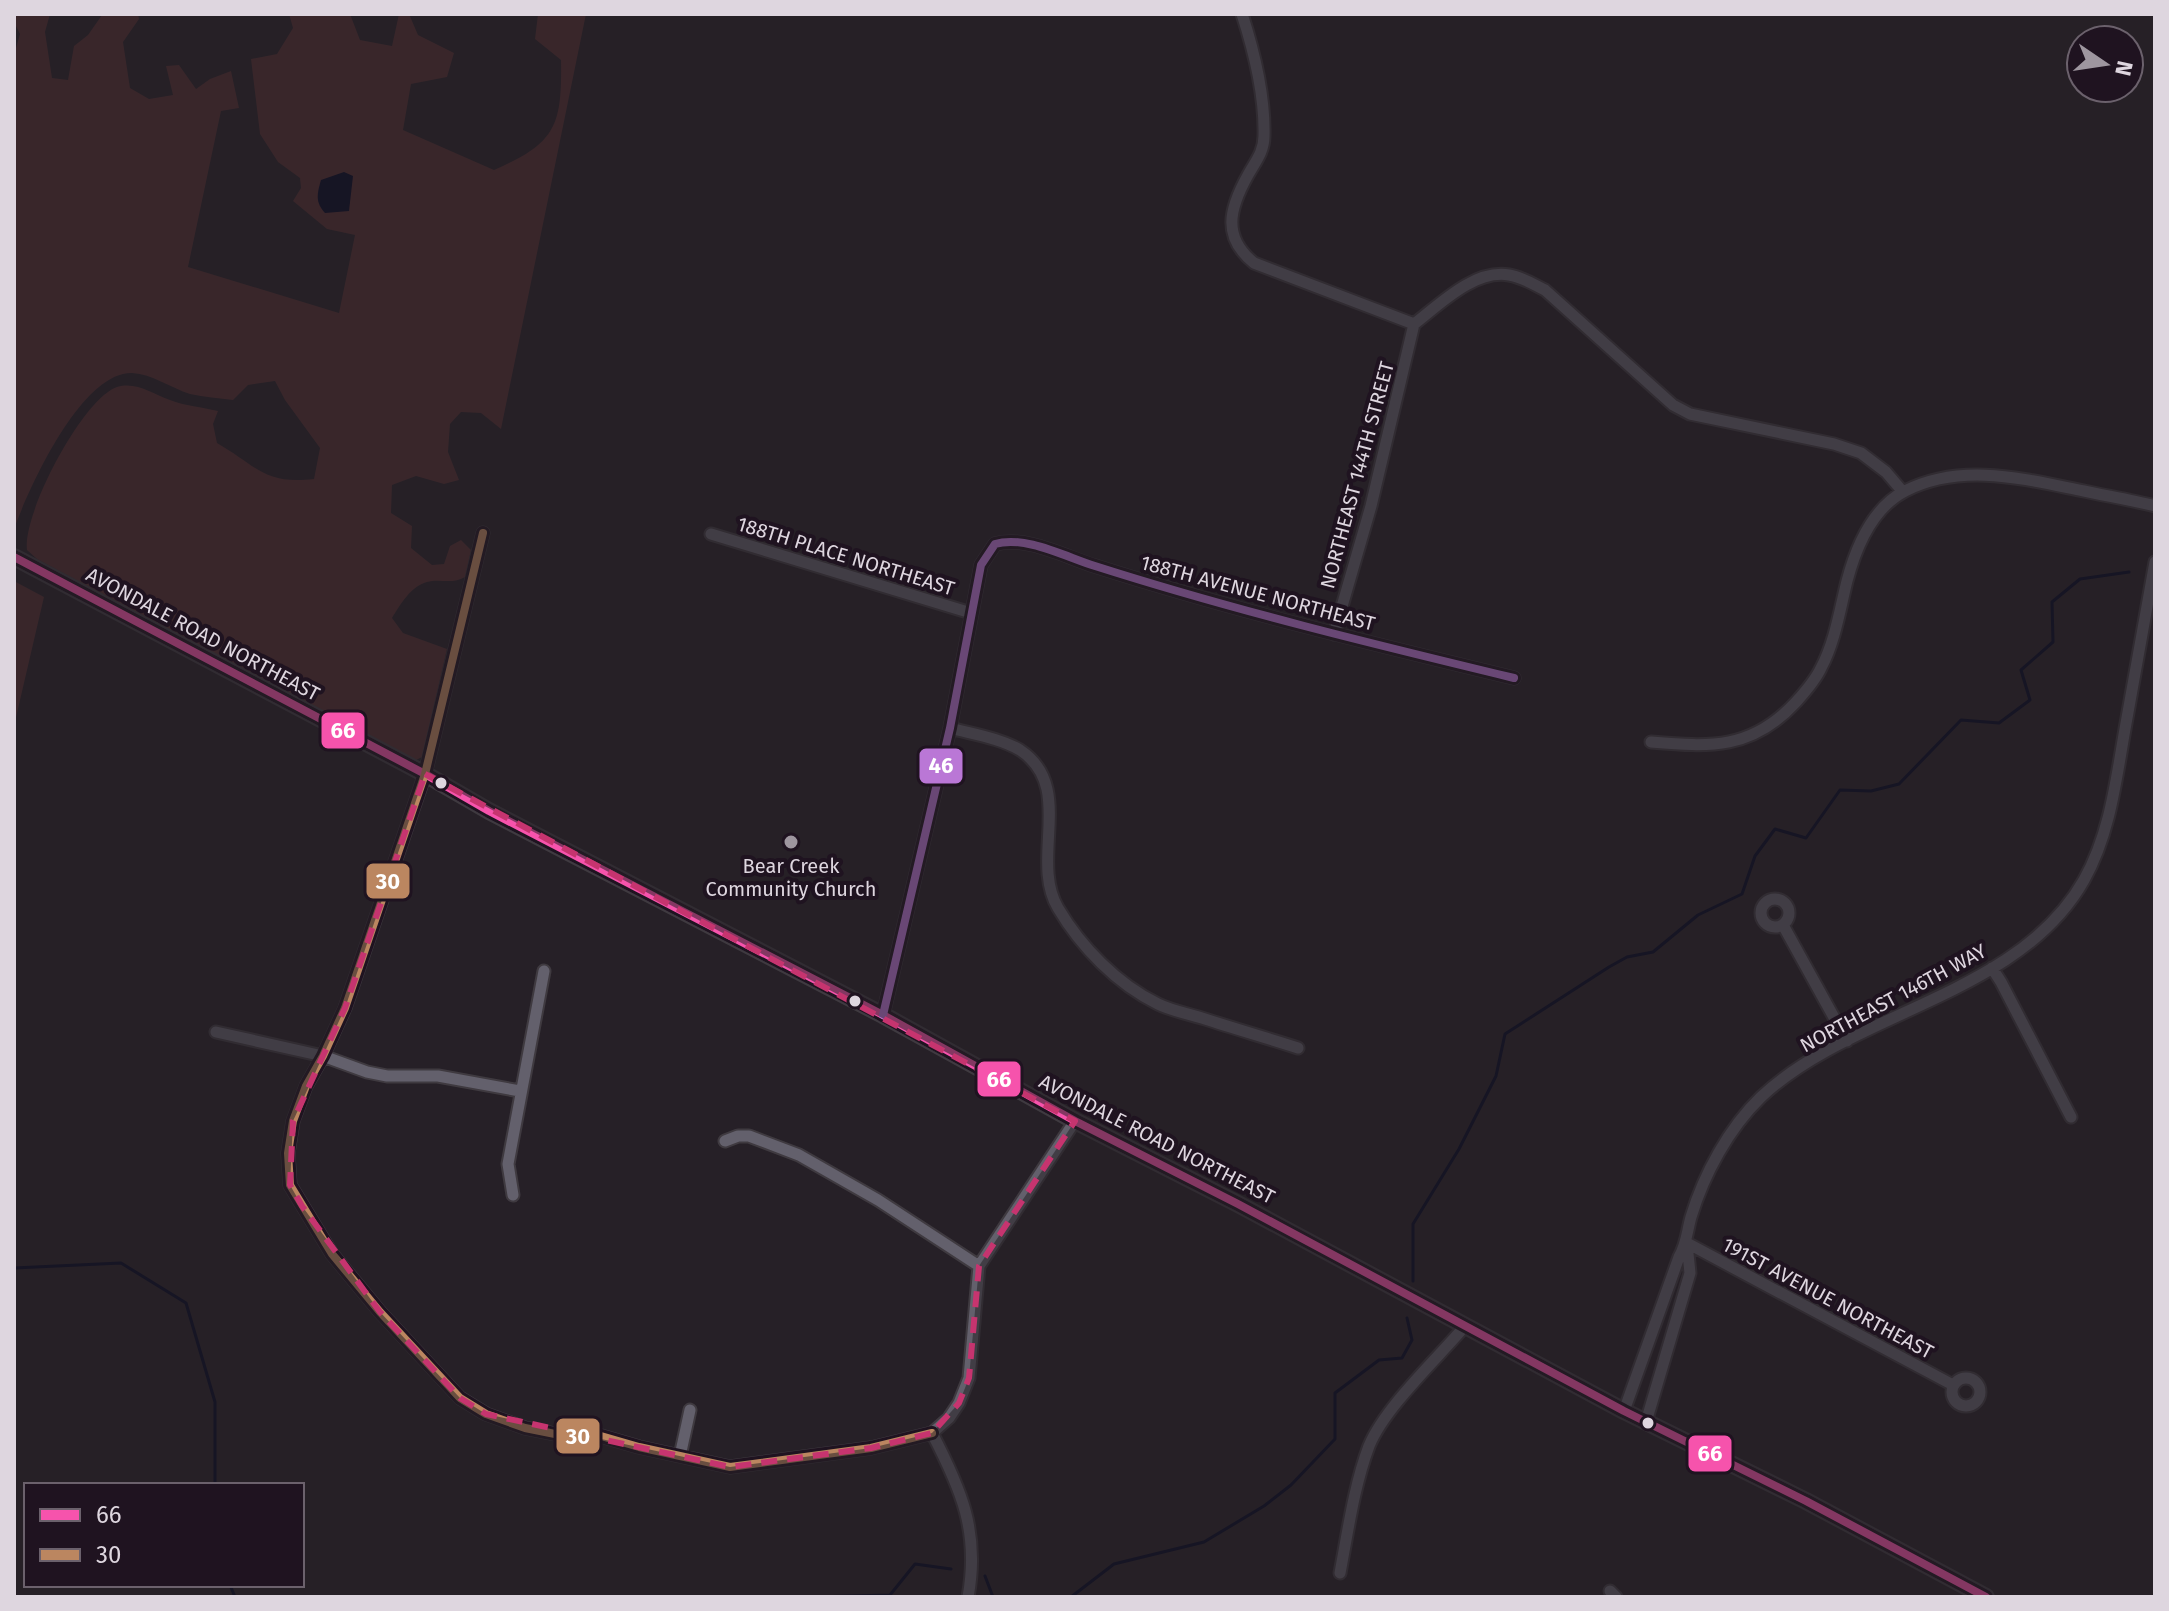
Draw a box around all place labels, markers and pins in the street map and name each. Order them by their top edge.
unlabelled marker [433,775,449,791]
marker: Bear Creek Community Church [782,833,800,851]
place label: Bear Creek Community Church [706,854,876,901]
unlabelled marker [847,993,863,1009]
unlabelled marker [1640,1415,1656,1431]

